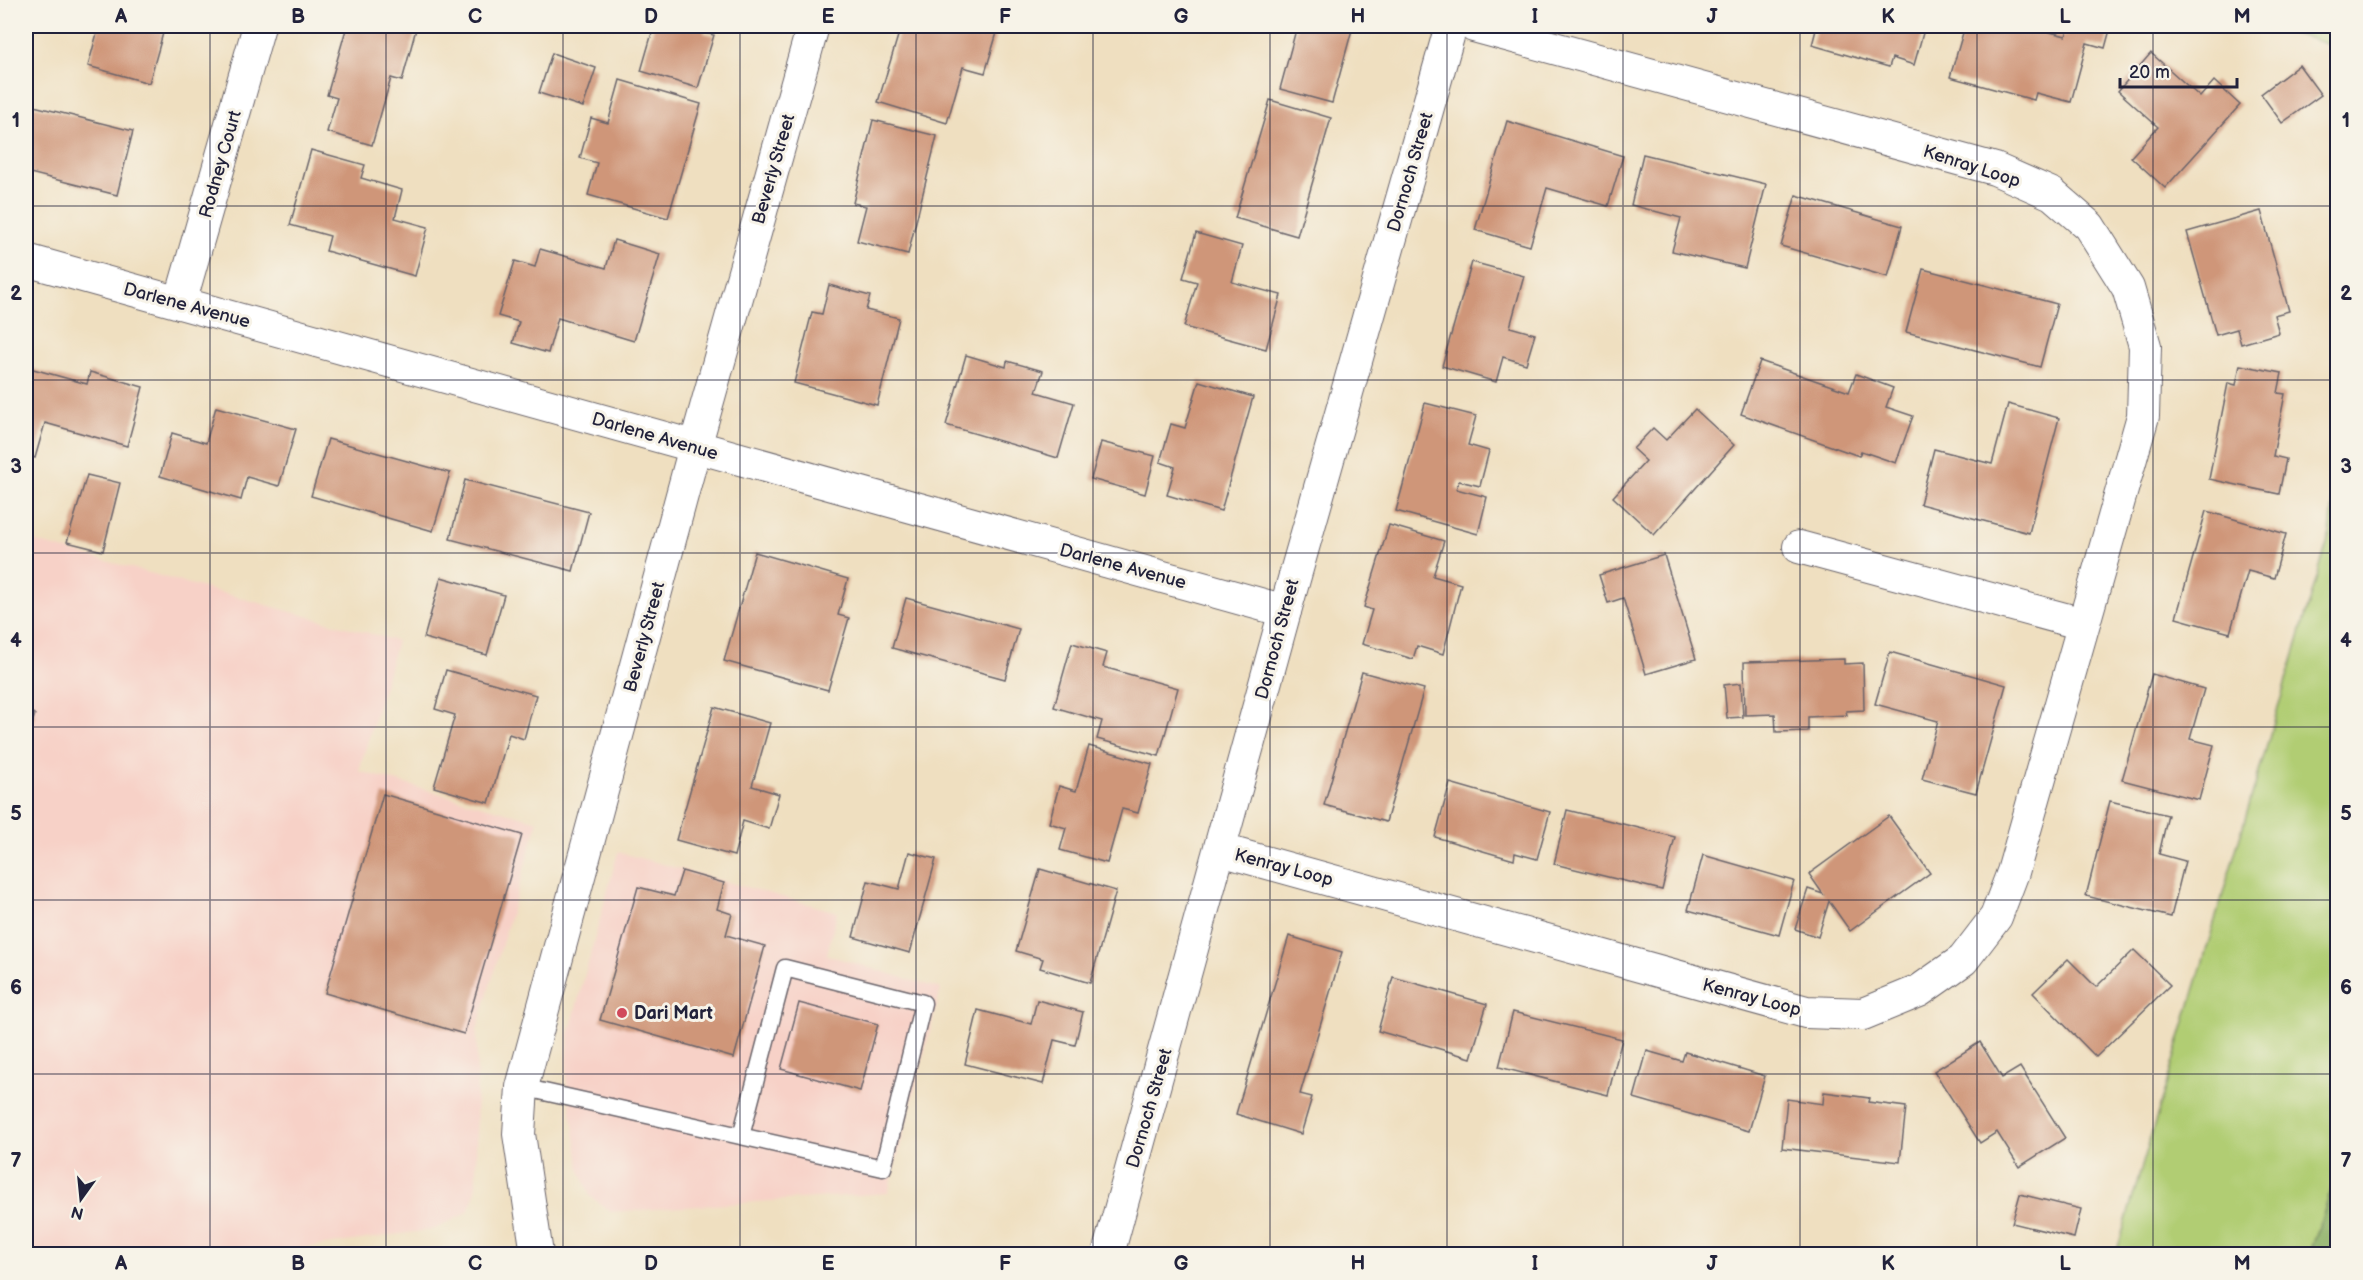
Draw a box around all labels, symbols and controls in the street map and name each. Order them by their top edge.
text: A [114,5,128,29]
text: B [291,5,305,29]
text: C [468,5,482,29]
text: D [644,5,658,29]
text: E [822,5,835,29]
text: F [999,5,1011,29]
text: G [1174,5,1189,29]
text: H [1351,5,1365,29]
text: I [1532,5,1538,29]
text: J [1707,5,1719,29]
text: K [1881,5,1895,29]
text: L [2059,5,2071,29]
text: M [2233,5,2251,29]
scale bar [2120,51,2237,89]
text: 20 m [2129,62,2170,83]
street label: Rodney Court [195,107,246,220]
text: 1 [12,109,20,133]
street label: Dornoch Street [1383,109,1438,234]
text: 1 [2342,109,2350,133]
street label: Beverly Street [748,111,799,227]
street label: Kenray Loop [1921,141,2023,192]
street label: Darlene Avenue [121,278,253,333]
text: 2 [10,282,22,306]
text: 2 [2340,282,2352,306]
street label: Darlene Avenue [589,408,721,465]
text: 3 [10,455,22,479]
text: 3 [2340,455,2352,479]
street label: Darlene Avenue [1057,539,1189,594]
street label: Dornoch Street [1251,576,1304,701]
street label: Beverly Street [620,579,669,695]
text: 4 [10,629,22,653]
text: 4 [2340,629,2352,653]
text: 5 [10,802,22,826]
text: 5 [2340,802,2352,826]
street label: Kenray Loop [1232,844,1335,891]
street label: Kenray Loop [1700,974,1803,1021]
text: 6 [10,976,22,1000]
text: 6 [2340,976,2352,1000]
place label: Dari Mart [634,1003,713,1024]
marker: Dari Mart [615,1006,629,1020]
street label: Dornoch Street [1122,1045,1177,1170]
text: 7 [10,1149,22,1173]
text: 7 [2340,1149,2352,1173]
north arrow [51,1169,111,1229]
text: N [69,1201,86,1223]
text: A [114,1252,128,1276]
text: B [291,1252,305,1276]
text: C [468,1252,482,1276]
text: D [644,1252,658,1276]
text: E [822,1252,835,1276]
text: F [999,1252,1011,1276]
text: G [1174,1252,1189,1276]
text: H [1351,1252,1365,1276]
text: I [1532,1252,1538,1276]
text: J [1707,1252,1719,1276]
text: K [1881,1252,1895,1276]
text: L [2059,1252,2071,1276]
text: M [2233,1252,2251,1276]

